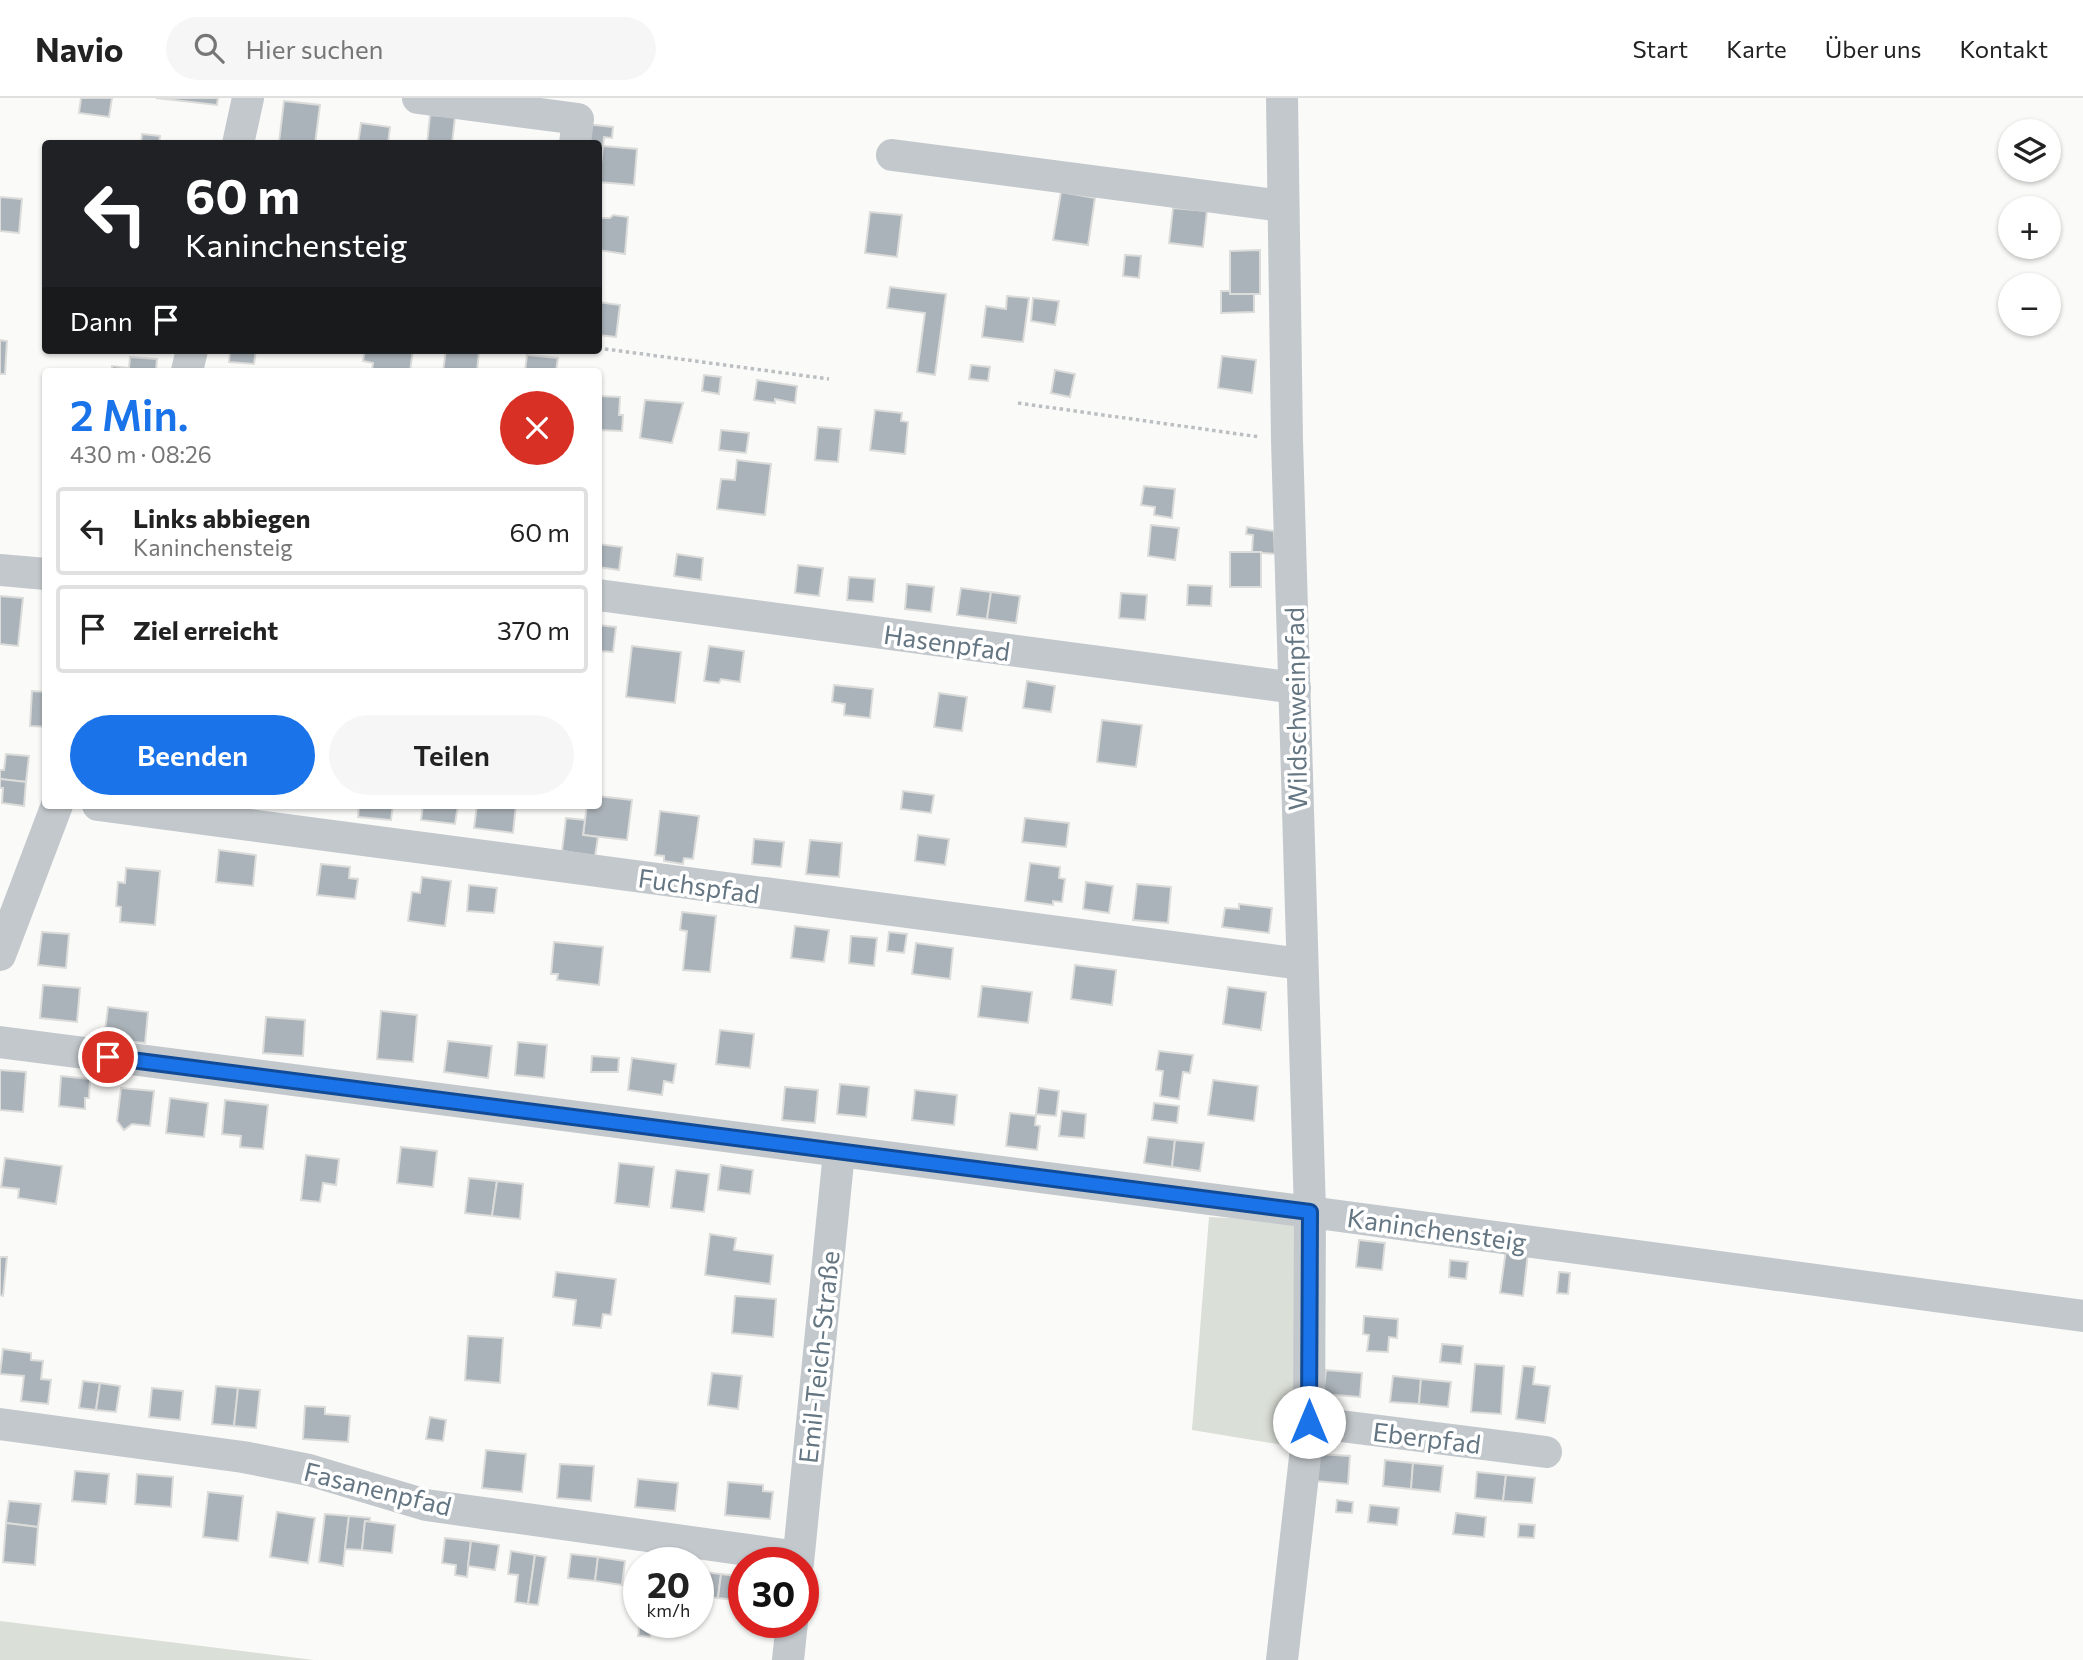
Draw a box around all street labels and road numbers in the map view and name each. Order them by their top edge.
street label: Wildschweinpfad [1278,607,1312,811]
street label: Hasenpfad [882,618,1012,666]
street label: Fuchspfad [636,861,762,909]
street label: Kaninchensteig [1345,1201,1529,1257]
street label: Emil-Teich-Straße [791,1249,845,1465]
street label: Eberpfad [1371,1415,1483,1459]
street label: Fasanenpfad [301,1455,455,1521]

